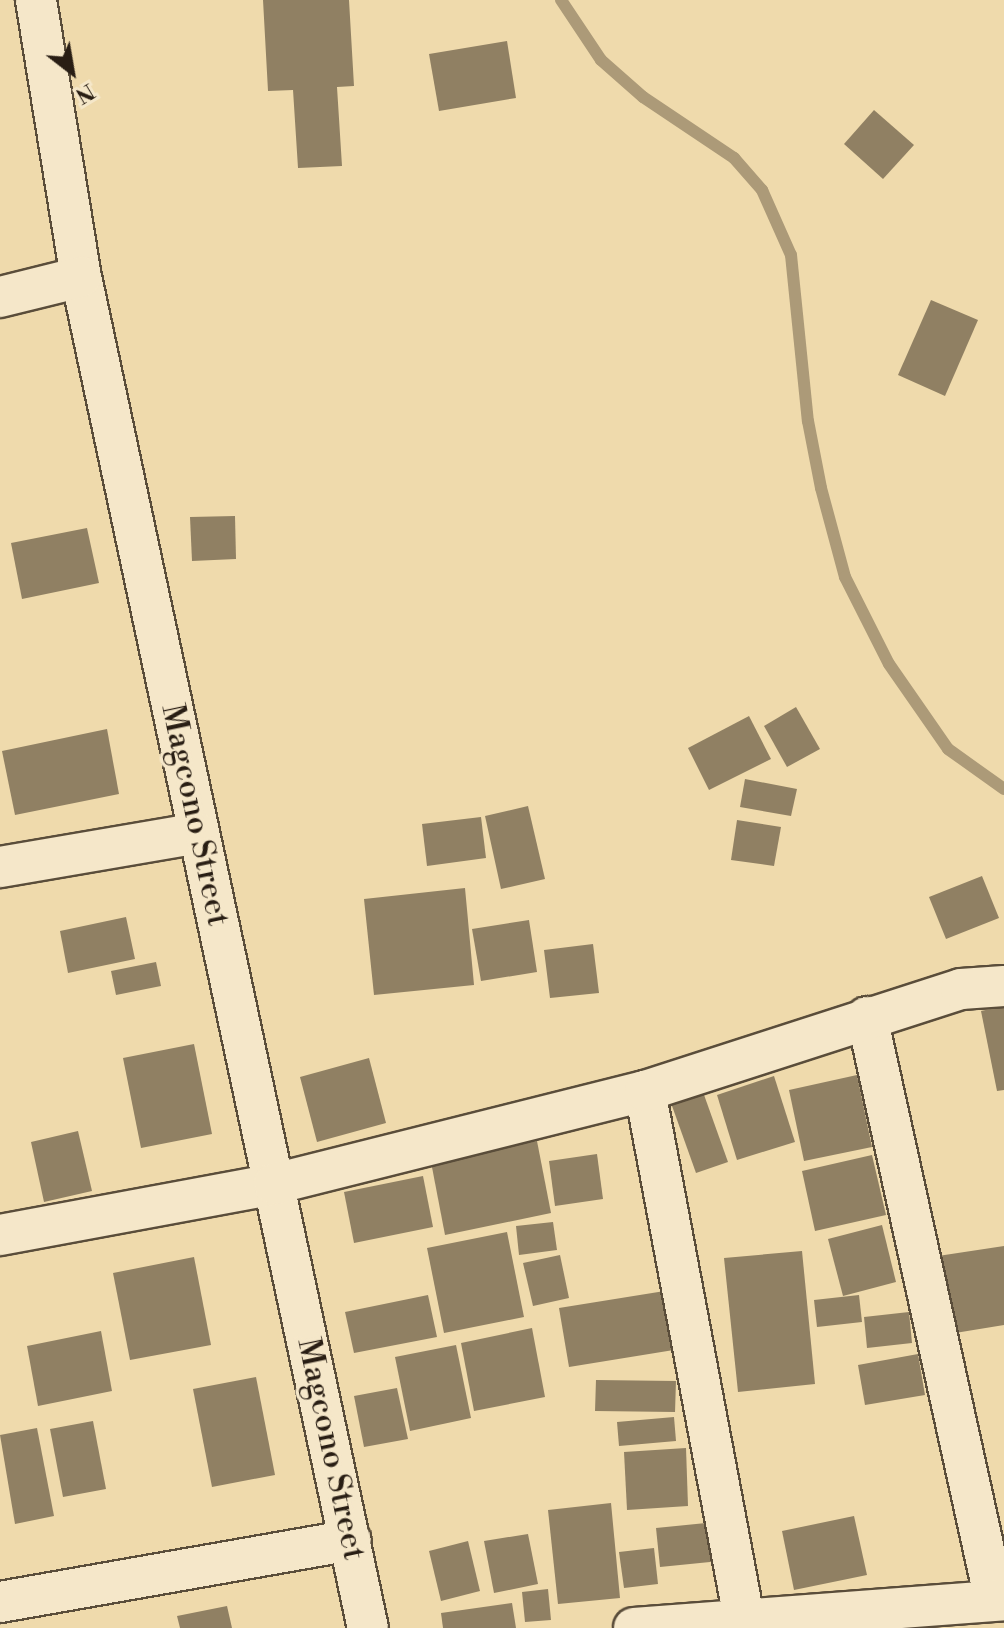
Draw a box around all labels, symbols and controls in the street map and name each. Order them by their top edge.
north arrow [32,32,112,112]
text: N [70,77,99,109]
street label: Magcono Street [153,701,237,929]
street label: Magcono Street [289,1335,373,1563]

